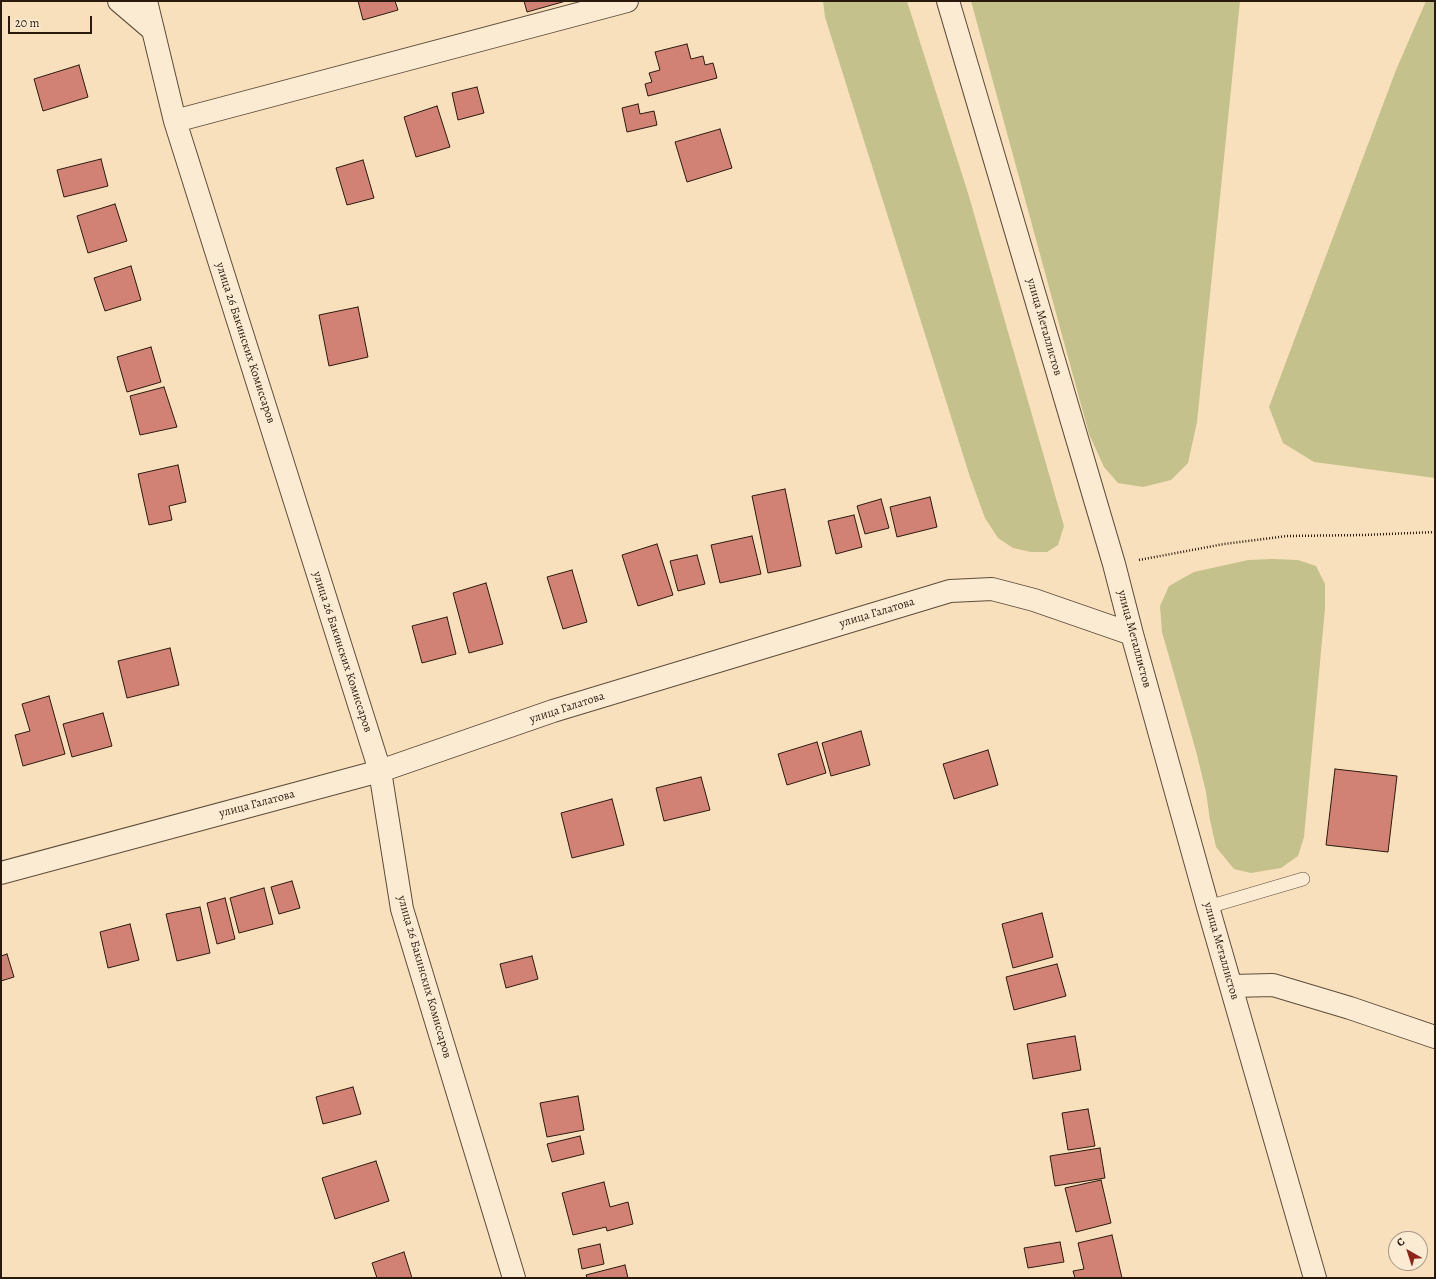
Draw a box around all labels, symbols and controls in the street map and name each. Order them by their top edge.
scale bar [10,8,94,34]
text: 20 m [15,15,39,31]
street label: улица 26 Бакинских Комиссаров [212,261,278,425]
street label: улица Металлистов [1023,277,1065,377]
street label: улица 26 Бакинских Комиссаров [309,570,375,734]
street label: улица Металлистов [1114,589,1154,689]
street label: улица Галатова [838,595,916,631]
street label: улица Галатова [528,689,606,727]
street label: улица Галатова [218,787,296,821]
street label: улица 26 Бакинских Комиссаров [394,894,454,1060]
street label: улица Металлистов [1200,901,1242,1001]
north arrow [1388,1231,1428,1271]
text: С [1393,1234,1408,1250]

